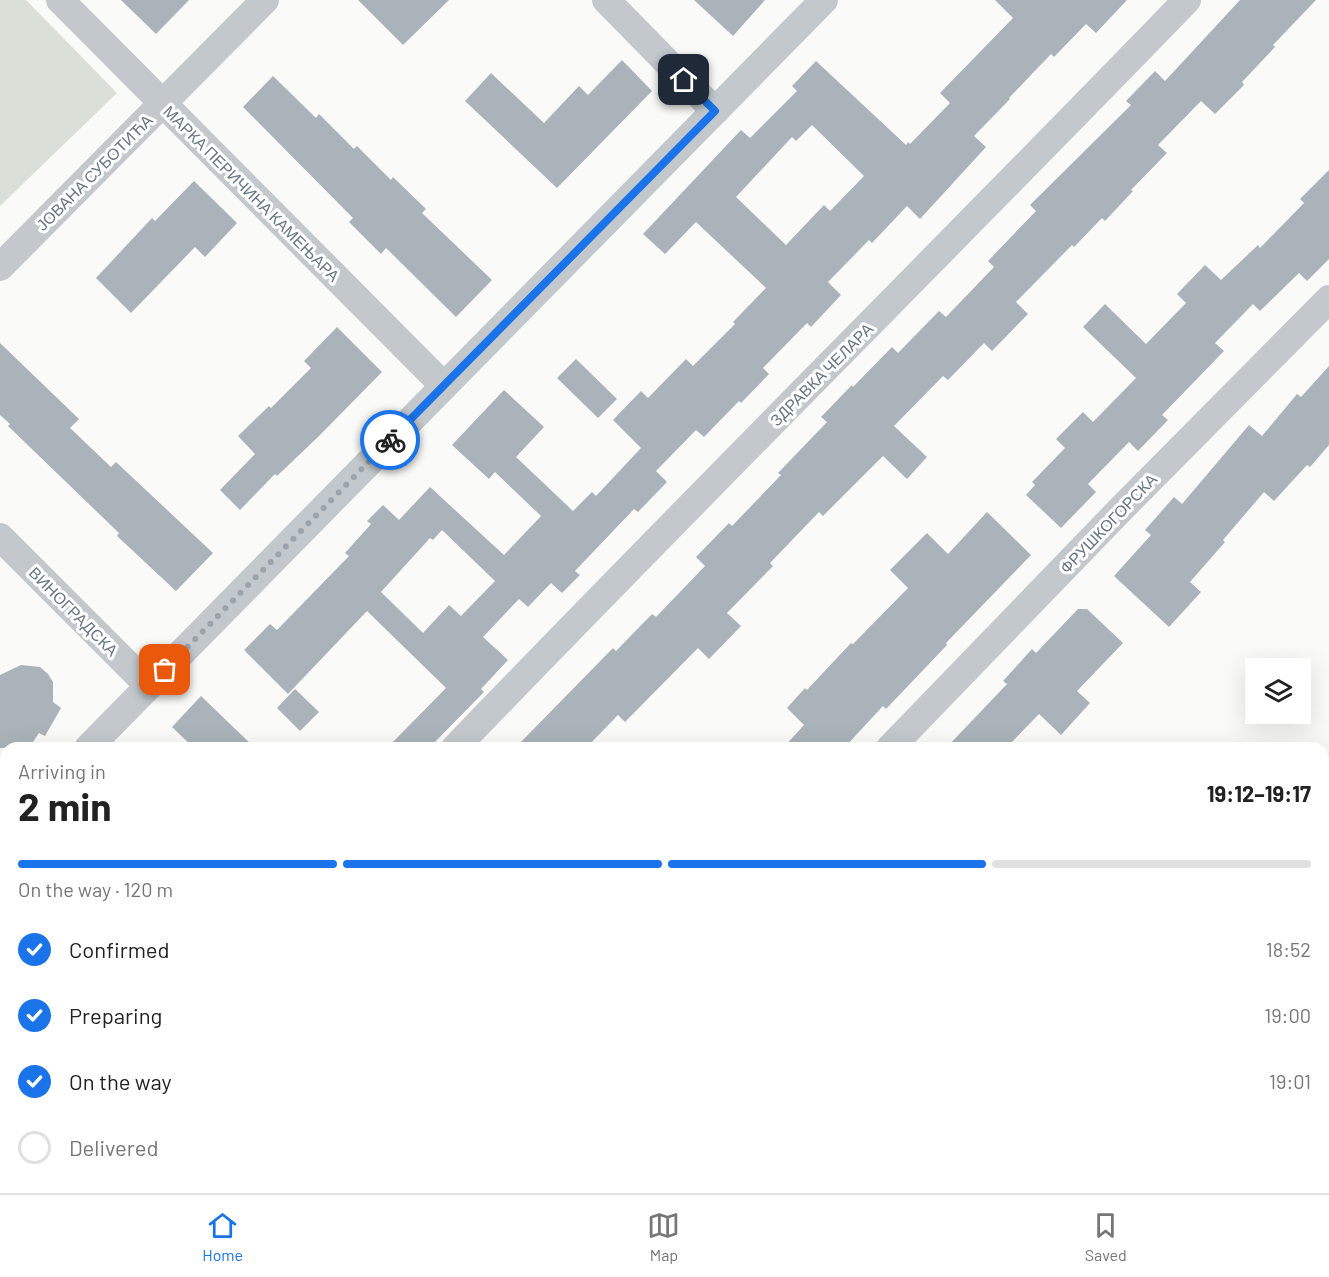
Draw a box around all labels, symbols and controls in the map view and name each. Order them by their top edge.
pin [658,54,709,105]
icon: home [667,63,700,96]
street label: МАРКА ПЕРИЧИНА КАМЕЊАРА [160,101,344,285]
street label: ЈОВАНА СУБОТИЋА [32,110,156,234]
street label: ЗДРАВКА ЧЕЛАРА [766,318,877,429]
courier [360,410,420,470]
icon: bike [374,424,407,457]
street label: ФРУШКОГОРСКА [1056,469,1161,577]
street label: ВИНОГРАДСКА [26,563,123,660]
pin [139,644,190,695]
icon: bag [148,653,181,686]
map controls [1245,658,1311,724]
button: layers [1245,658,1311,724]
text: Arriving in [18,759,106,783]
text: 19:12–19:17 [1207,780,1311,806]
text: 2 min [18,782,111,829]
text: On the way · 120 m [18,877,173,901]
icon: check [18,933,51,966]
text: Confirmed [69,936,169,962]
text: 18:52 [1266,937,1311,961]
icon: check [18,999,51,1032]
text: Preparing [69,1002,162,1028]
text: 19:00 [1264,1003,1311,1027]
icon: check [18,1065,51,1098]
text: On the way [69,1068,172,1094]
text: 19:01 [1269,1069,1311,1093]
text: Delivered [69,1134,158,1160]
tab: Home [202,1209,243,1264]
tab: Map [647,1209,680,1264]
tab: Saved [1085,1209,1127,1264]

